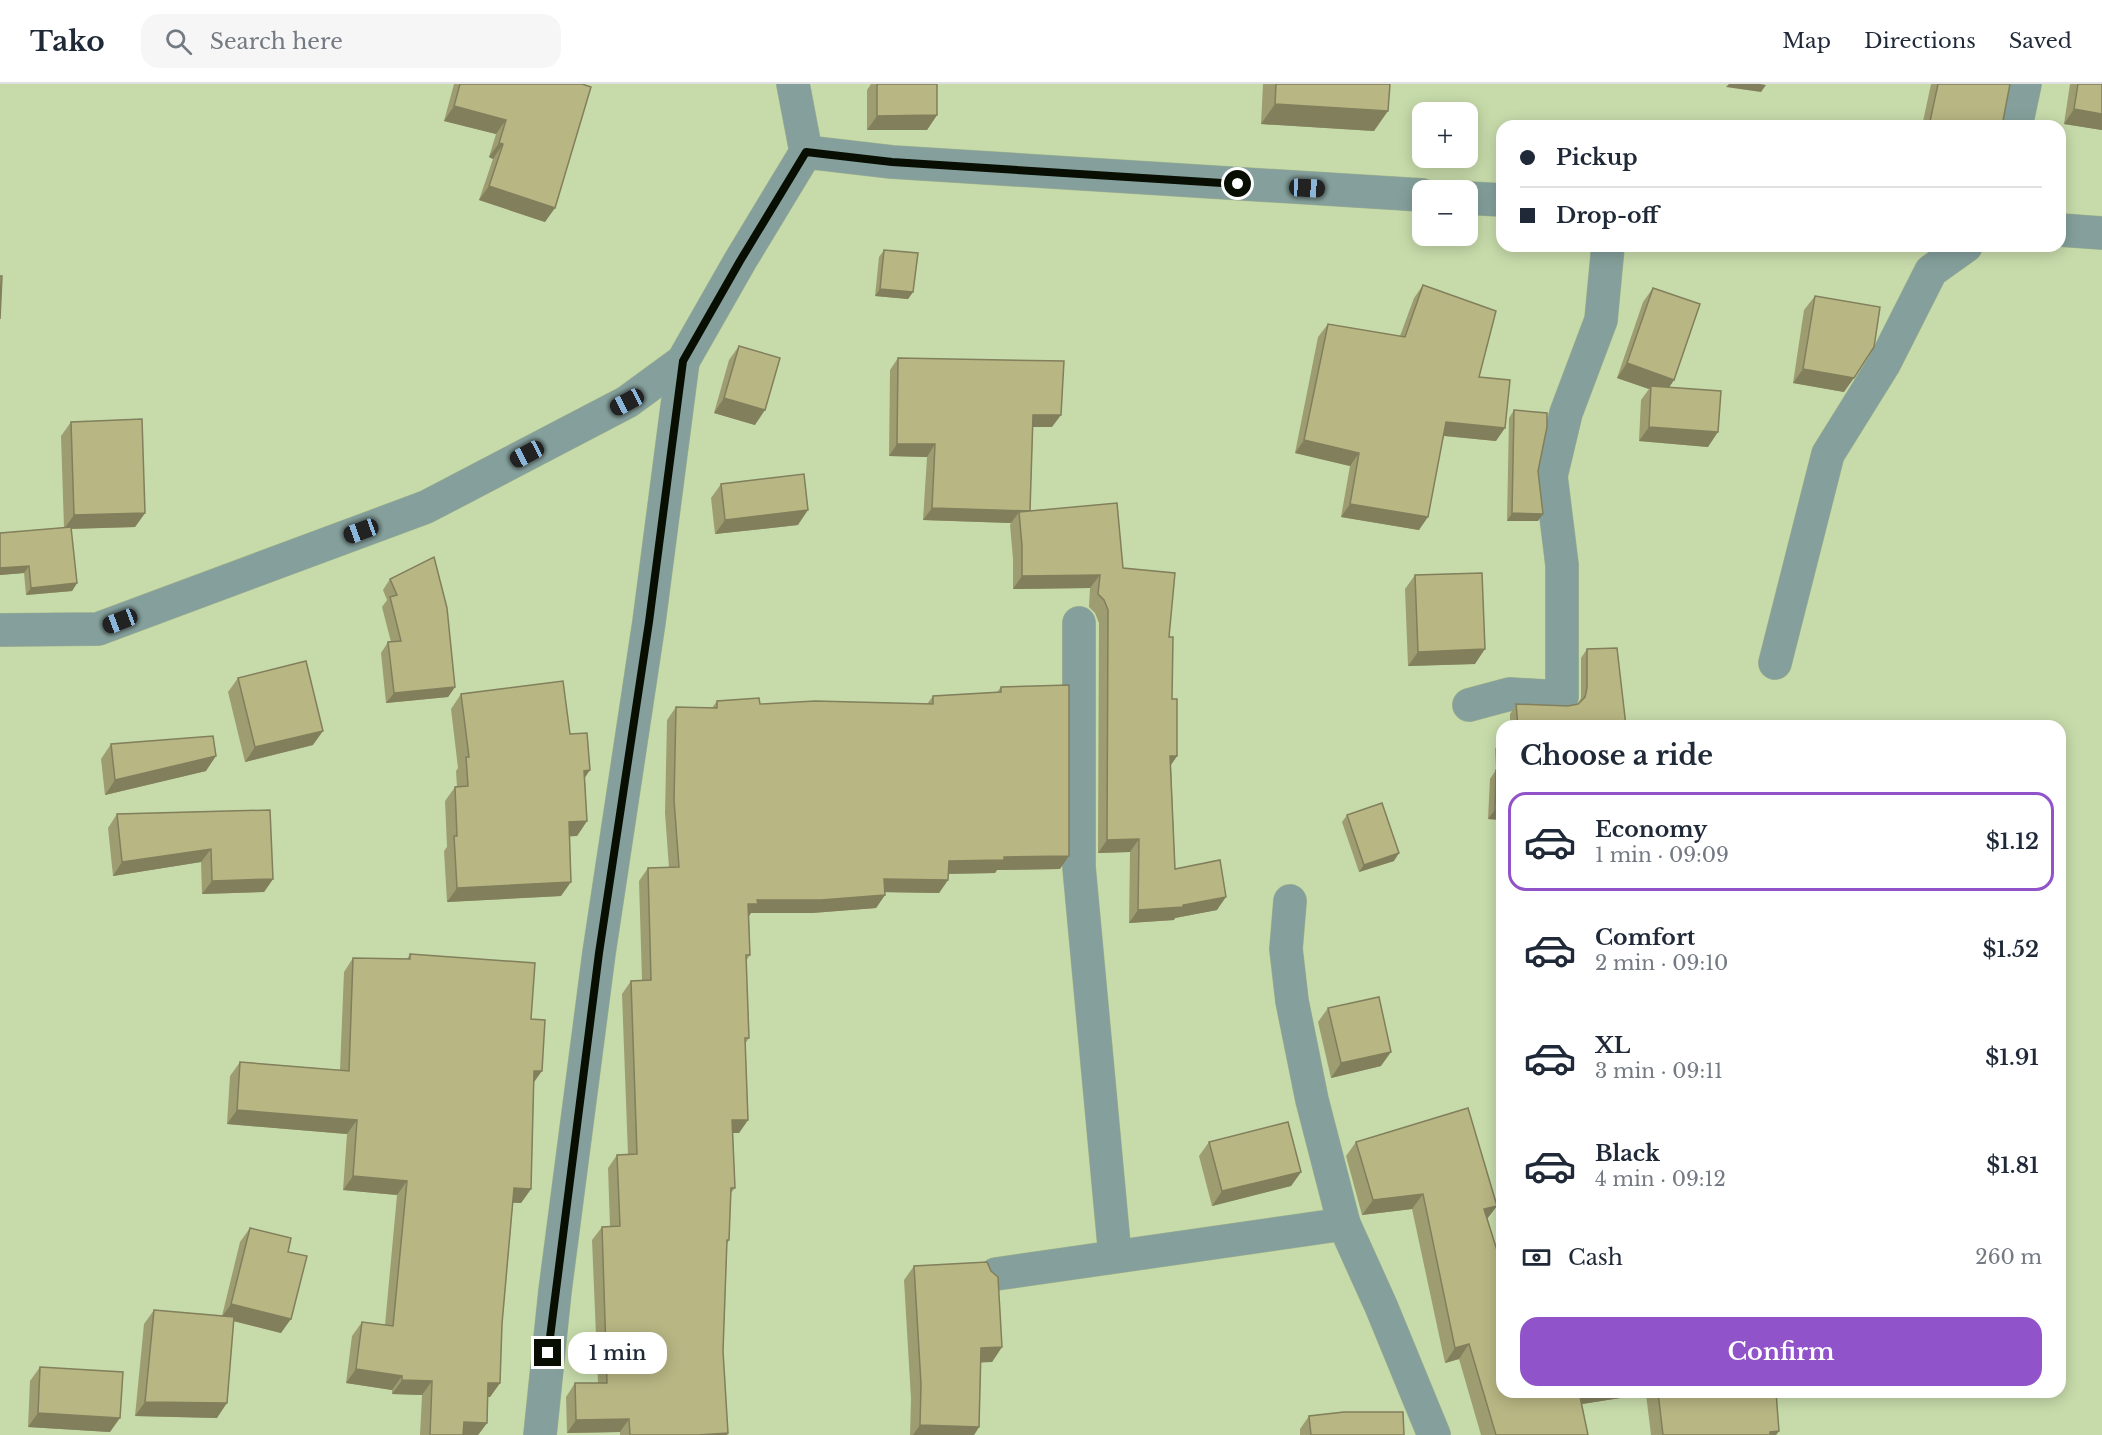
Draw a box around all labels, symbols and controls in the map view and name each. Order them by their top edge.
search box [141,14,561,68]
text: Tako [30,24,105,59]
icon: search [162,25,195,58]
text: Search here [210,28,343,55]
text: Map [1782,28,1831,54]
text: Directions [1864,28,1976,54]
text: Saved [2009,28,2072,54]
map controls [1412,102,1478,246]
button: + [1412,102,1478,168]
text: Pickup [1556,144,1638,171]
route start [1224,170,1251,197]
car [1289,178,1325,198]
button: − [1412,180,1478,246]
text: Drop-off [1556,202,1658,229]
car [607,386,647,418]
car [507,438,547,470]
car [341,516,381,546]
car [100,606,140,636]
text: Choose a ride [1520,739,1713,772]
icon: car [1523,815,1577,869]
text: Economy [1595,816,1707,843]
text: $1.12 [1986,828,2039,855]
text: 1 min · 09:09 [1595,843,1729,867]
icon: car [1523,923,1577,977]
text: Comfort [1595,924,1695,951]
text: $1.52 [1983,936,2039,963]
text: 2 min · 09:10 [1595,951,1728,975]
icon: car [1523,1031,1577,1085]
text: XL [1595,1032,1630,1059]
text: $1.91 [1985,1044,2039,1071]
text: 3 min · 09:11 [1595,1059,1723,1083]
icon: car [1523,1139,1577,1193]
text: Black [1595,1140,1660,1167]
text: $1.81 [1986,1152,2039,1179]
text: 4 min · 09:12 [1595,1167,1726,1191]
icon: cash [1520,1241,1553,1274]
text: Cash [1568,1244,1623,1271]
text: 260 m [1975,1245,2042,1269]
button: Confirm [1520,1317,2042,1386]
callout: 1 min [569,1332,668,1374]
route end [534,1339,561,1366]
text: 1 min [589,1341,646,1365]

